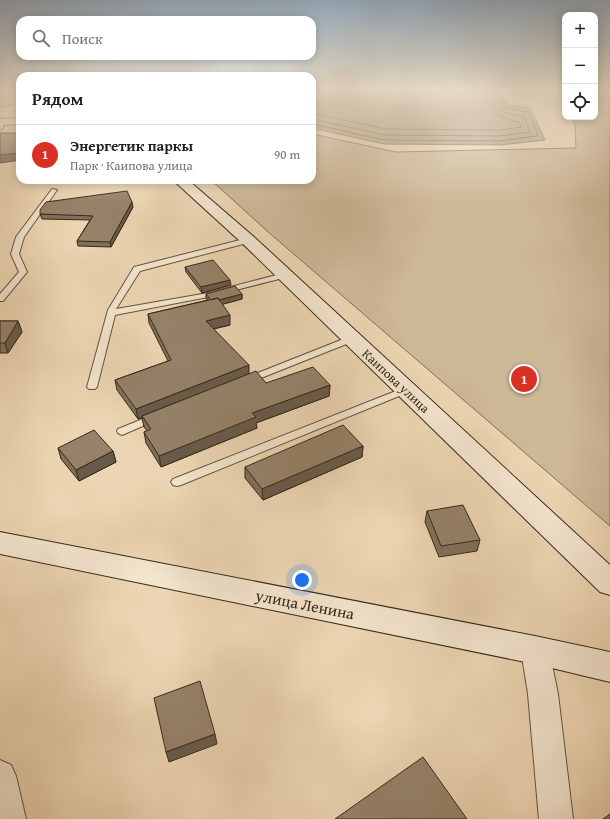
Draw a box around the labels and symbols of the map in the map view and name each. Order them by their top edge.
street label: Каипова улица [358,345,435,418]
pin: 1 [511,364,537,394]
your location [292,570,312,590]
street label: улица Ленина [253,582,357,625]

